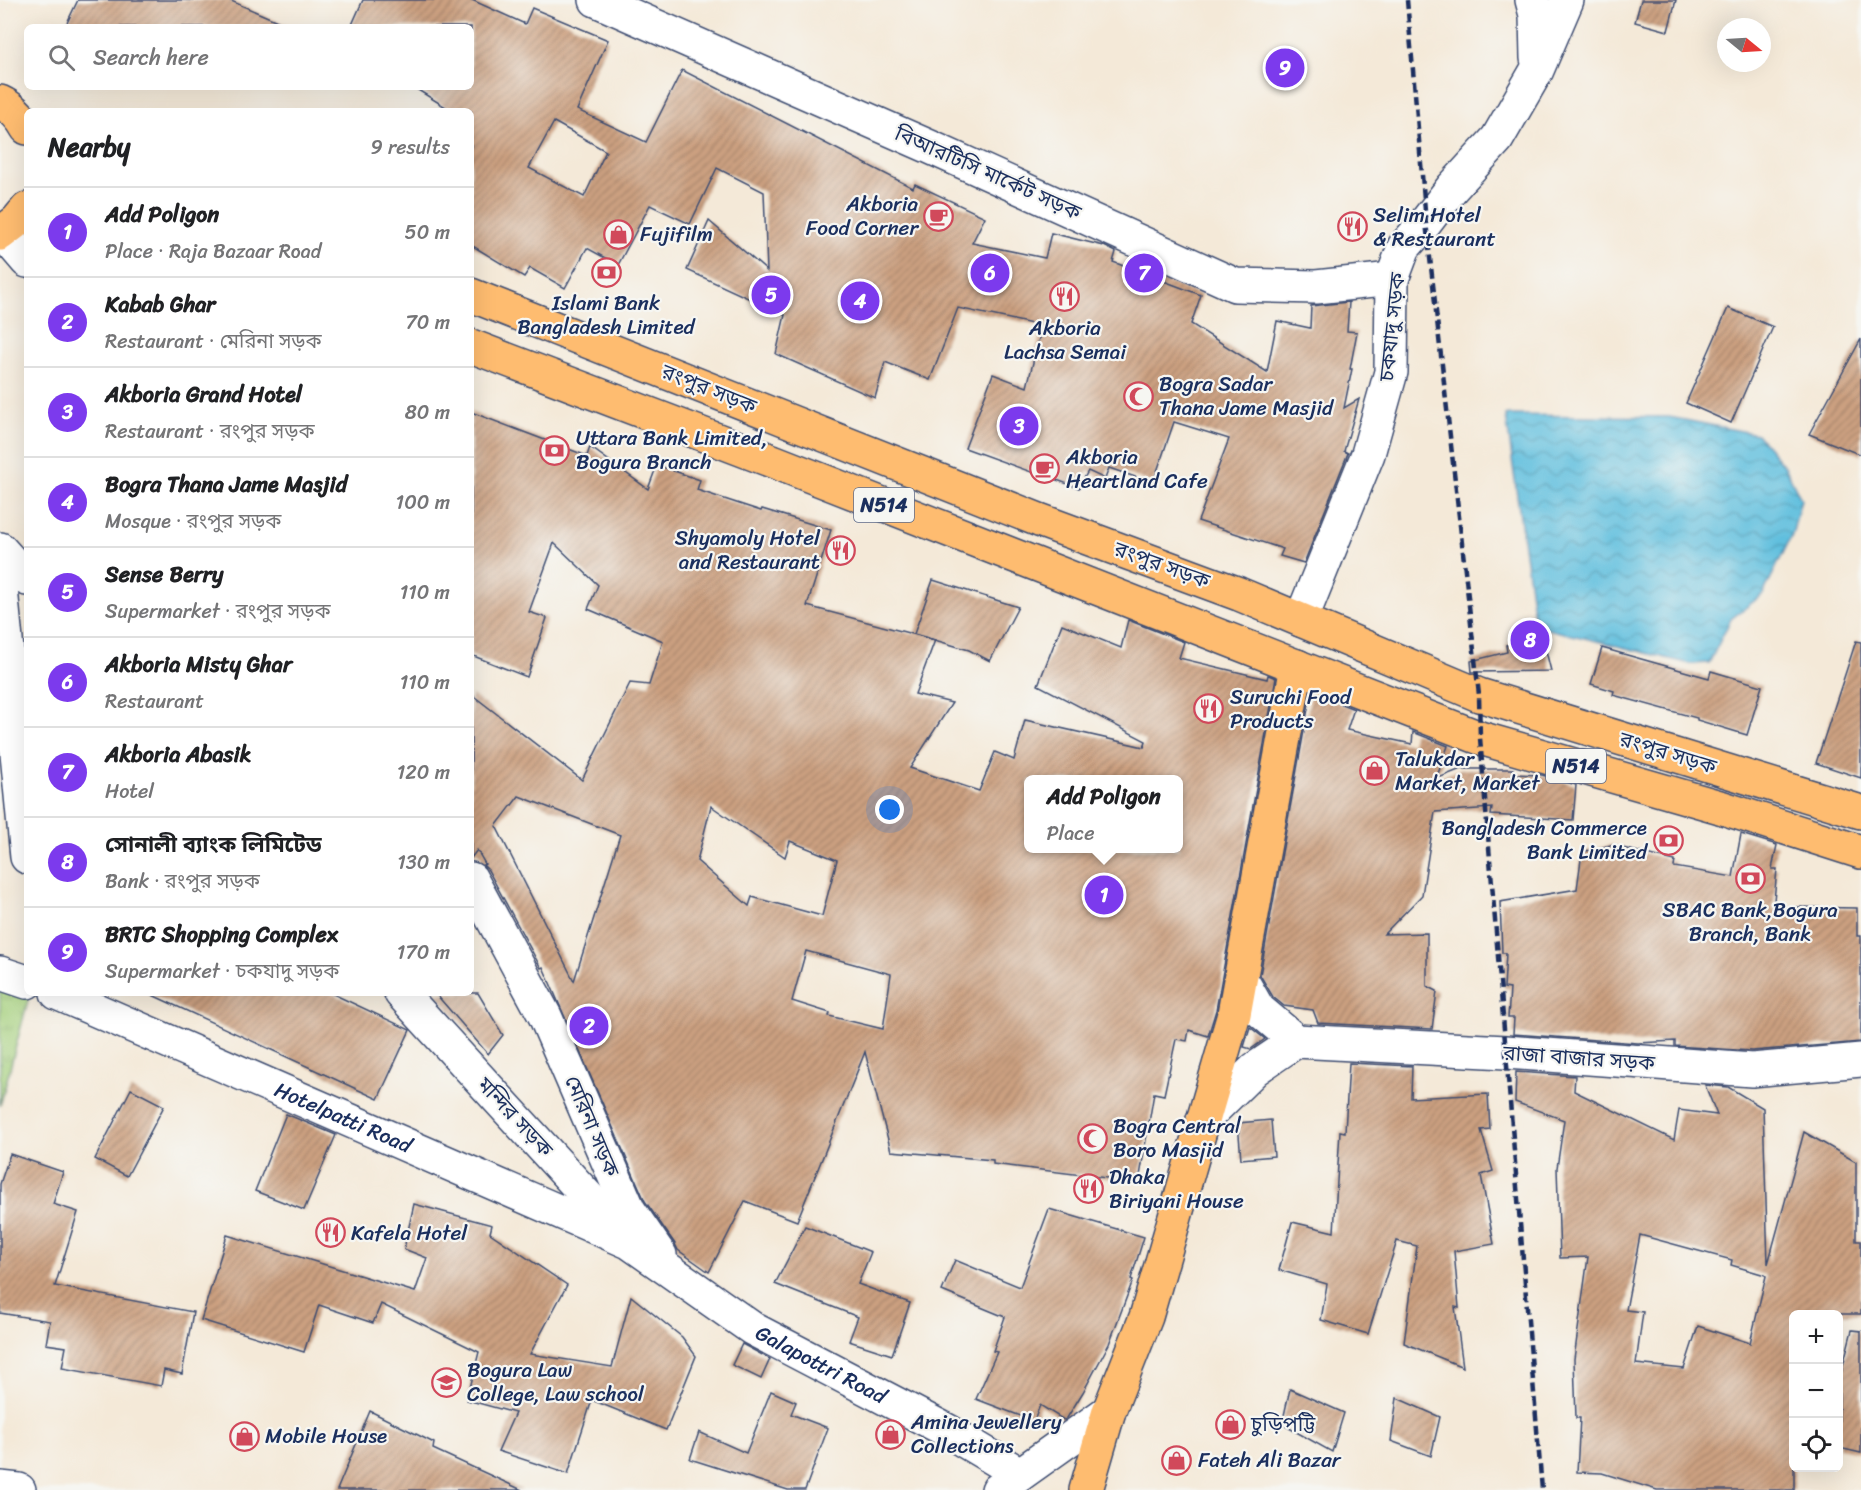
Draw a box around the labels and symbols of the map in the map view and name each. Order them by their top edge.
north arrow [1717,18,1771,72]
pin: 9 [1266,46,1304,90]
street label: বিআরটিসি মার্কেট সড়ক [888,114,1089,232]
place label: Akboria Food Corner [806,185,919,247]
place label: Selim Hotel & Restaurant [1373,196,1496,258]
cafe icon: Akboria Food Corner [923,200,955,232]
restaurant icon: Selim Hotel & Restaurant [1336,211,1368,243]
place label: Fujifilm [640,215,713,253]
shop icon: Fujifilm [603,218,635,250]
pin: 6 [970,250,1010,296]
pin: 7 [1124,250,1164,296]
bank icon: Islami Bank Bangladesh Limited [590,256,622,288]
street label: চকযাদু সড়ক [1367,270,1417,384]
pin: 5 [752,272,790,318]
pin: 4 [840,278,880,324]
restaurant icon: Akboria Lachsa Semai [1049,281,1081,313]
place label: Islami Bank Bangladesh Limited [517,284,697,346]
place label: Akboria Lachsa Semai [1004,309,1127,371]
street label: রংপুর সড়ক [655,352,763,426]
place label: Bogra Sadar Thana Jame Masjid [1159,365,1335,427]
mosque icon: Bogra Sadar Thana Jame Masjid [1122,380,1154,412]
pin: 3 [1000,404,1038,448]
place label: Uttara Bank Limited, Bogura Branch [576,419,768,481]
bank icon: Uttara Bank Limited, Bogura Branch [539,434,571,466]
place label: Akboria Heartland Cafe [1065,438,1208,500]
cafe icon: Akboria Heartland Cafe [1029,453,1061,485]
road number: N514 [854,488,914,522]
place label: Shyamoly Hotel and Restaurant [675,519,821,581]
street label: রংপুর সড়ক [1108,530,1216,600]
restaurant icon: Shyamoly Hotel and Restaurant [825,534,857,566]
pin: 8 [1510,618,1550,662]
place label: Suruchi Food Products [1230,678,1353,740]
restaurant icon: Suruchi Food Products [1193,693,1225,725]
street label: রংপুর সড়ক [1614,720,1722,786]
place label: Talukdar Market, Market [1395,740,1541,802]
road number: N514 [1546,749,1606,783]
shop icon: Talukdar Market, Market [1358,755,1390,787]
your location [875,795,904,824]
place label: Bangladesh Commerce Bank Limited [1441,809,1649,871]
bank icon: Bangladesh Commerce Bank Limited [1652,824,1684,856]
bank icon: SBAC Bank,Bogura Branch, Bank [1734,863,1766,895]
pin: 1 [1084,872,1124,918]
place label: SBAC Bank,Bogura Branch, Bank [1662,891,1838,953]
pin: 2 [570,1004,608,1048]
street label: রাজা বাজার সড়ক [1501,1034,1657,1082]
street label: মন্দির সড়ক [467,1067,563,1167]
street label: মেরিনা সড়ক [554,1069,631,1184]
street label: Hotelpatti Road [268,1071,420,1165]
place label: Bogra Central Boro Masjid [1113,1107,1242,1169]
mosque icon: Bogra Central Boro Masjid [1076,1122,1108,1154]
place label: Dhaka Biriyani House [1109,1158,1244,1220]
restaurant icon: Dhaka Biriyani House [1072,1173,1104,1205]
place label: Kafela Hotel [351,1214,468,1252]
restaurant icon: Kafela Hotel [314,1217,346,1249]
street label: Galapottri Road [748,1314,895,1416]
place label: Bogura Law College, Law school [467,1351,645,1413]
school or university icon: Bogura Law College, Law school [430,1366,462,1398]
place label: Amina Jewellery Collections [910,1403,1062,1465]
place label: চুড়িপট্টি [1250,1405,1316,1443]
shop icon: চুড়িপট্টি [1214,1408,1246,1440]
place label: Mobile House [265,1417,387,1455]
shop icon: Amina Jewellery Collections [874,1418,906,1450]
shop icon: Mobile House [228,1420,260,1452]
place label: Fateh Ali Bazar [1198,1441,1342,1479]
shop icon: Fateh Ali Bazar [1161,1444,1193,1476]

